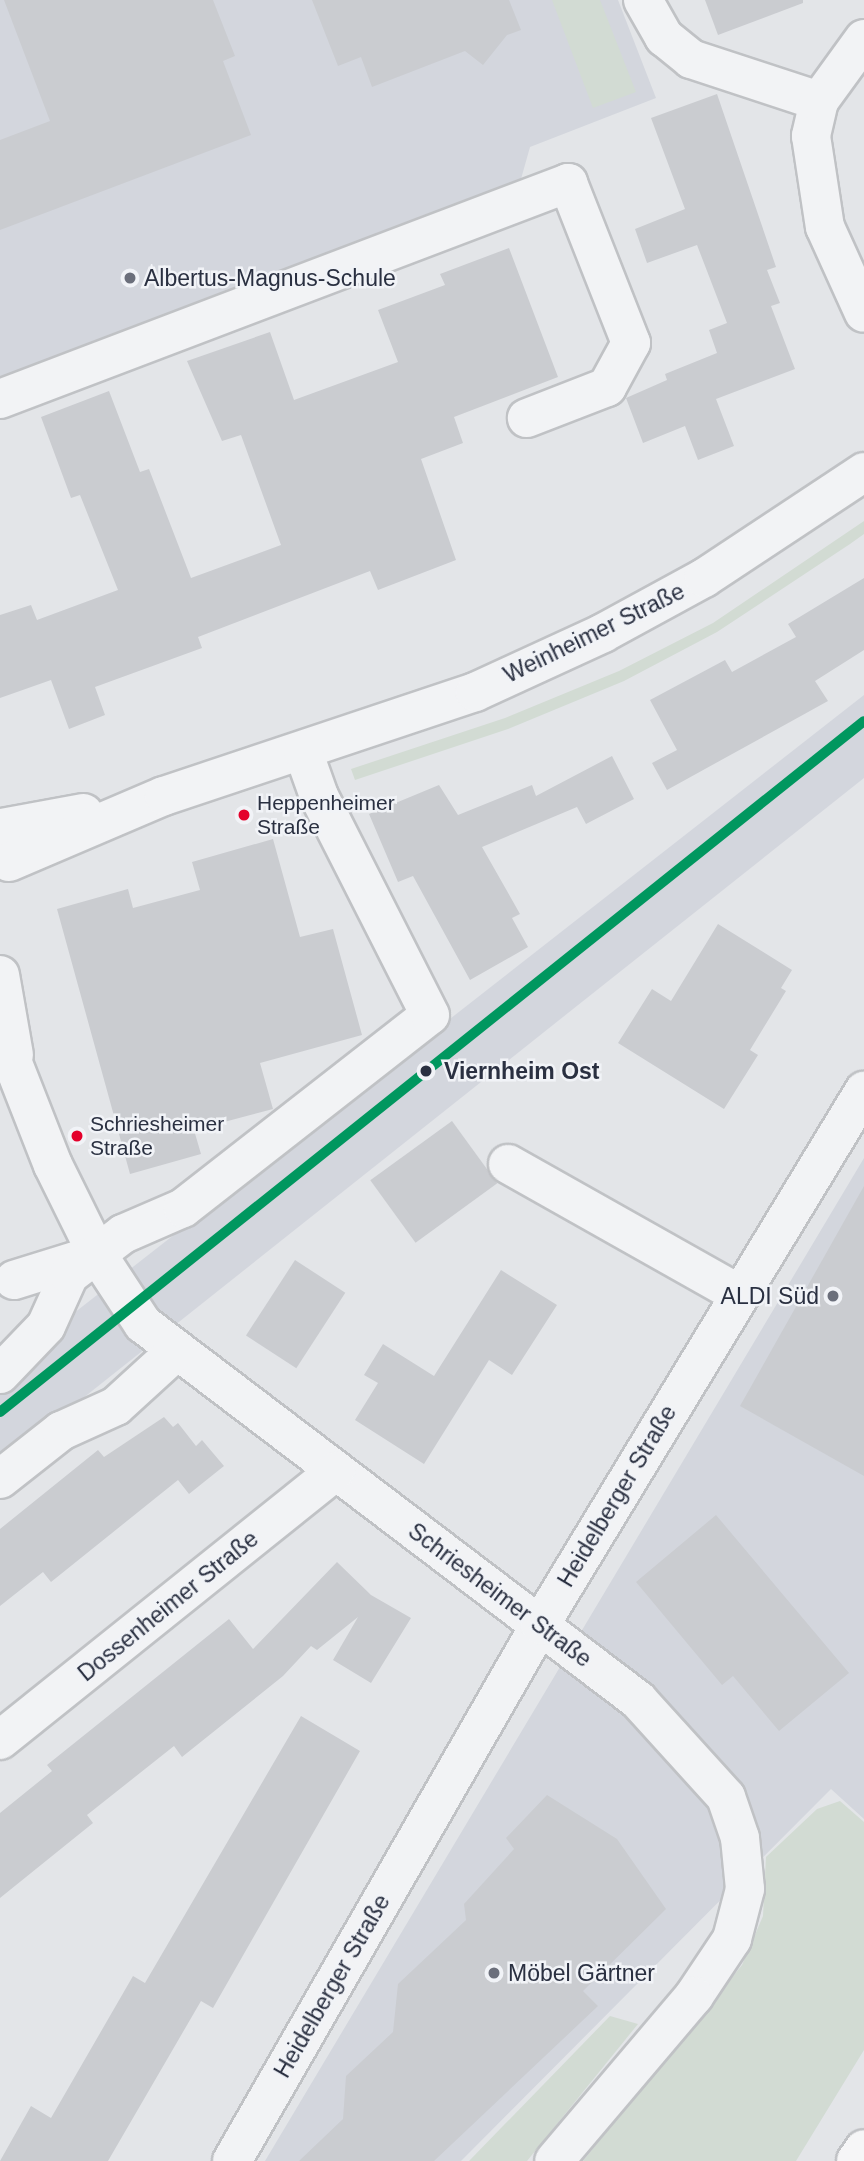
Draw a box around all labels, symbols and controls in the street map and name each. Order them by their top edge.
place label: Albertus-Magnus-Schule [144,264,396,292]
marker: Albertus-Magnus-Schule [122,270,138,286]
street label: Weinheimer Straße [499,577,689,689]
place label: Heppenheimer Straße [257,790,395,840]
marker: Heppenheimer Straße [237,808,251,822]
place label: Viernheim Ost [444,1057,600,1085]
marker: Viernheim Ost [414,1059,438,1083]
place label: Schriesheimer Straße [90,1111,224,1161]
marker: Schriesheimer Straße [70,1129,84,1143]
place label: ALDI Süd [721,1282,819,1310]
marker: ALDI Süd [825,1288,841,1304]
street label: Heidelberger Straße [552,1400,682,1592]
street label: Schriesheimer Straße [403,1517,597,1673]
street label: Dossenheimer Straße [72,1525,264,1687]
street label: Heidelberger Straße [268,1889,396,2083]
place label: Möbel Gärtner [508,1959,655,1987]
marker: Möbel Gärtner [486,1965,502,1981]

